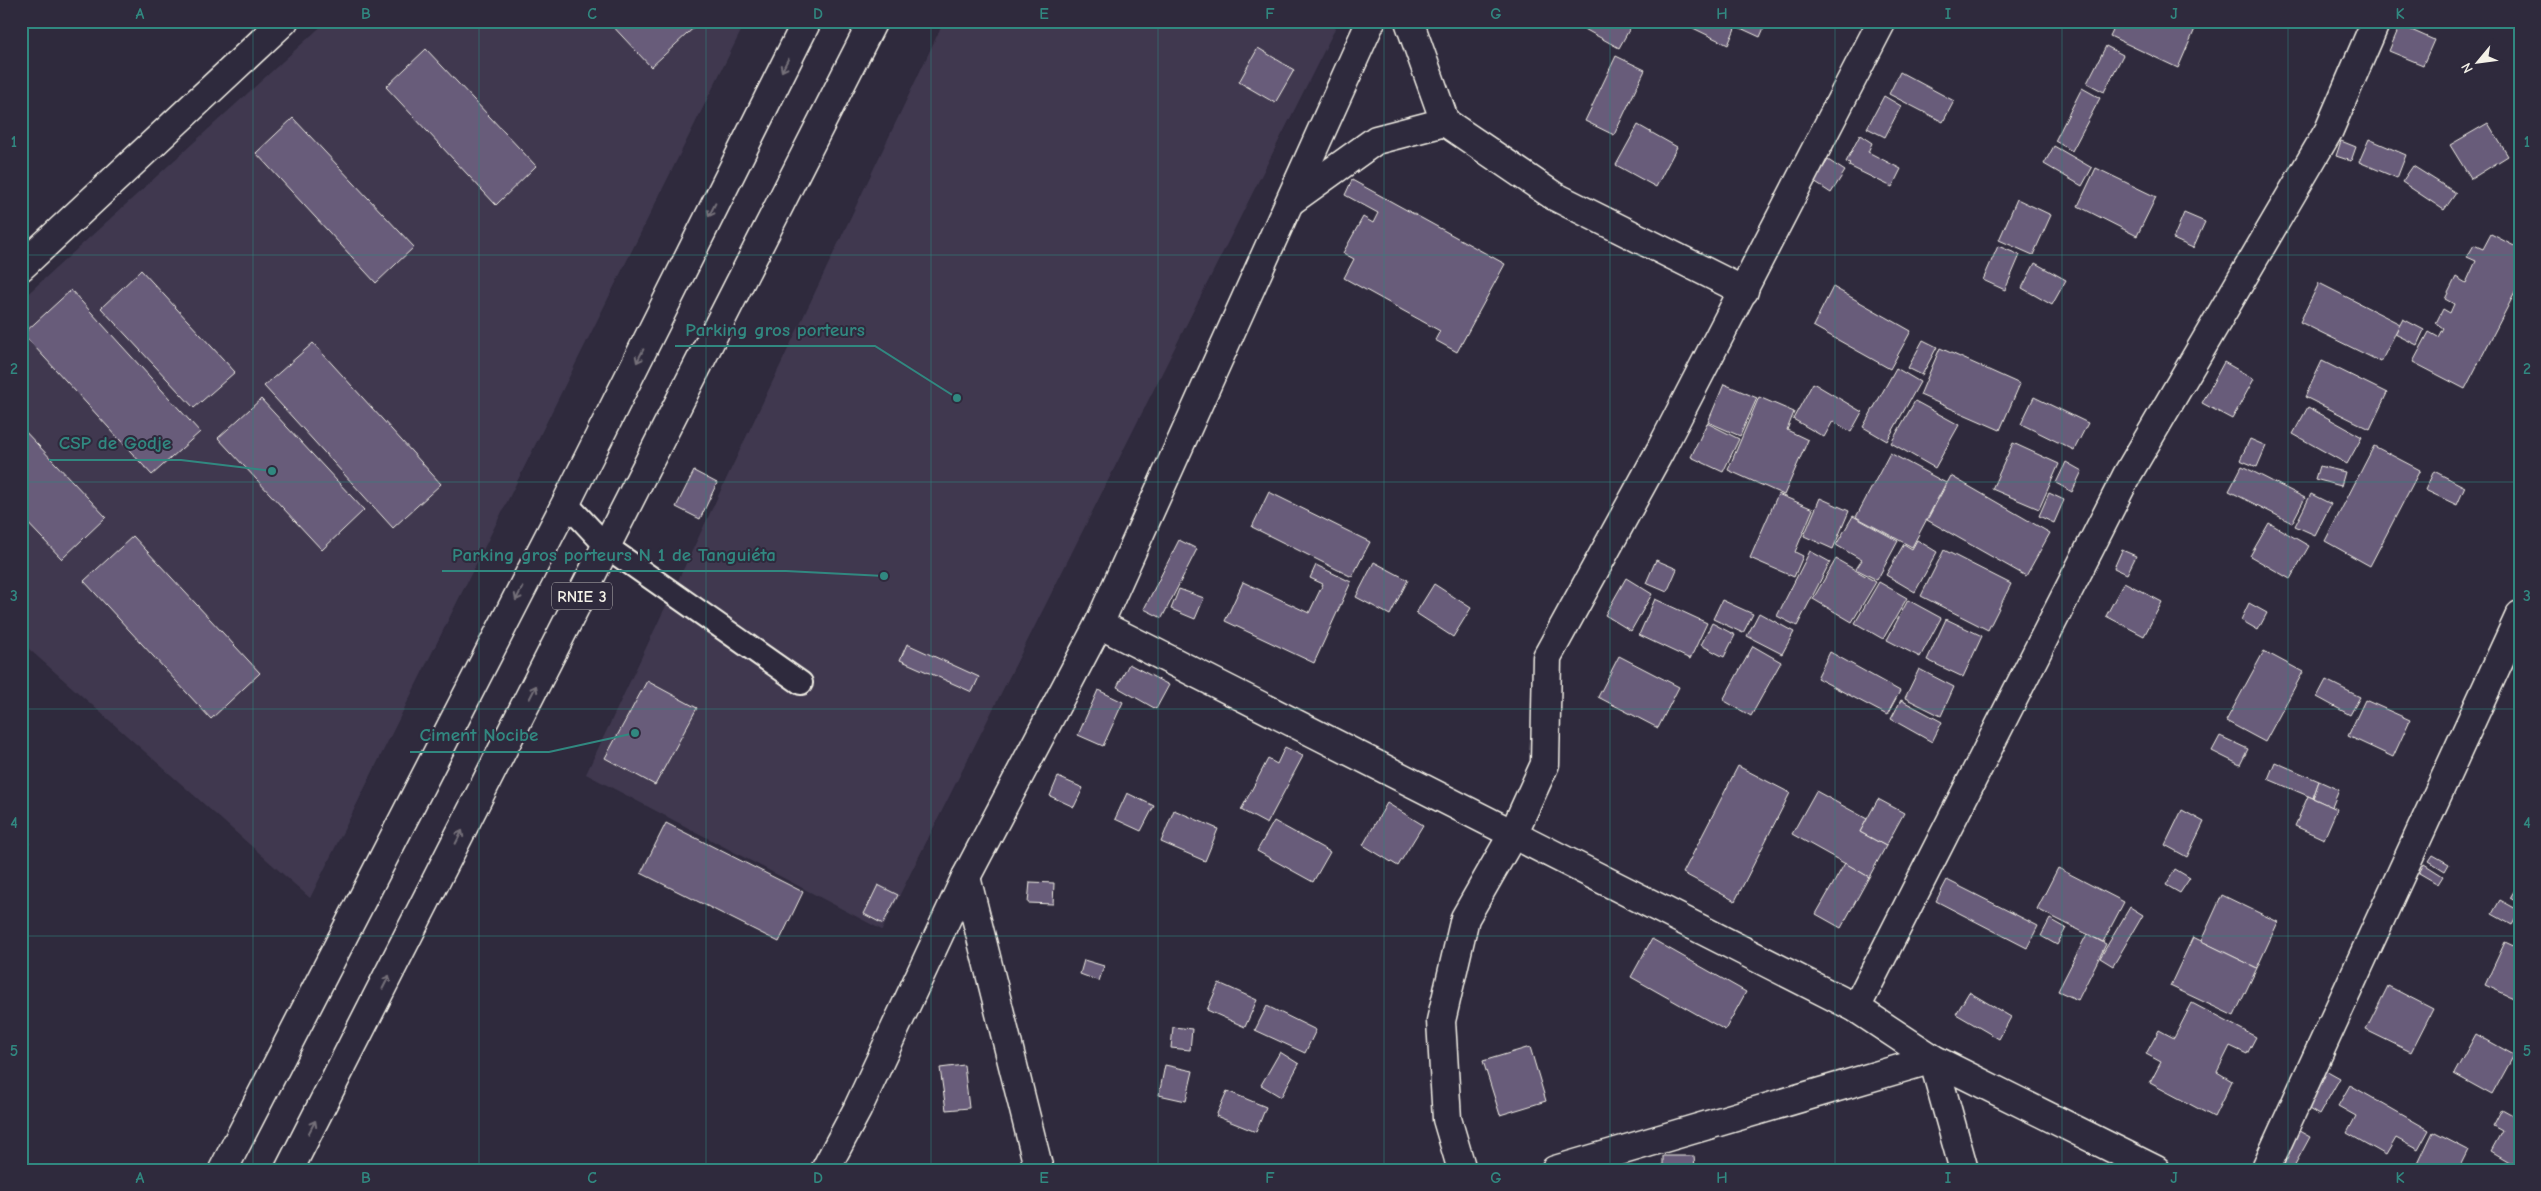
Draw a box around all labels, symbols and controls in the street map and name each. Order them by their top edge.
text: A [136,5,145,23]
text: B [361,5,371,23]
text: C [587,5,597,23]
text: D [813,5,823,23]
text: E [1039,5,1049,23]
text: F [1265,5,1275,23]
text: G [1490,5,1502,23]
text: H [1716,5,1728,23]
text: I [1945,5,1951,23]
text: J [2170,5,2178,23]
text: K [2395,5,2405,23]
north arrow [2454,38,2504,88]
one-way arrow [780,57,789,72]
text: N [2457,60,2477,76]
text: 1 [11,133,17,151]
text: 1 [2524,133,2530,151]
one-way arrow [707,202,716,217]
callout: Parking gros porteurs [675,312,875,346]
text: Parking gros porteurs [685,319,865,341]
one-way arrow [635,348,644,363]
text: 2 [10,360,18,378]
text: 2 [2523,360,2531,378]
callout: CSP de Godje [49,426,181,460]
text: CSP de Godje [59,432,171,454]
callout: Parking gros porteurs N 1 de Tanguiéta [442,537,786,571]
text: Parking gros porteurs N 1 de Tanguiéta [452,544,776,566]
road number: RNIE 3 [552,582,612,610]
text: 3 [10,587,18,605]
one-way arrow [514,587,524,602]
text: 3 [2523,587,2531,605]
one-way arrow [529,685,538,700]
callout: Ciment Nocibe [410,718,549,752]
text: Ciment Nocibe [420,724,538,746]
text: 4 [10,814,18,832]
text: 4 [2523,814,2531,832]
one-way arrow [455,830,464,845]
one-way arrow [382,975,391,990]
text: 5 [10,1042,18,1060]
text: 5 [2523,1042,2531,1060]
one-way arrow [307,1119,317,1134]
text: A [136,1169,145,1187]
text: B [361,1169,371,1187]
text: C [587,1169,597,1187]
text: D [813,1169,823,1187]
text: E [1039,1169,1049,1187]
text: F [1265,1169,1275,1187]
text: G [1490,1169,1502,1187]
text: H [1716,1169,1728,1187]
text: I [1945,1169,1951,1187]
text: J [2170,1169,2178,1187]
text: K [2395,1169,2405,1187]

